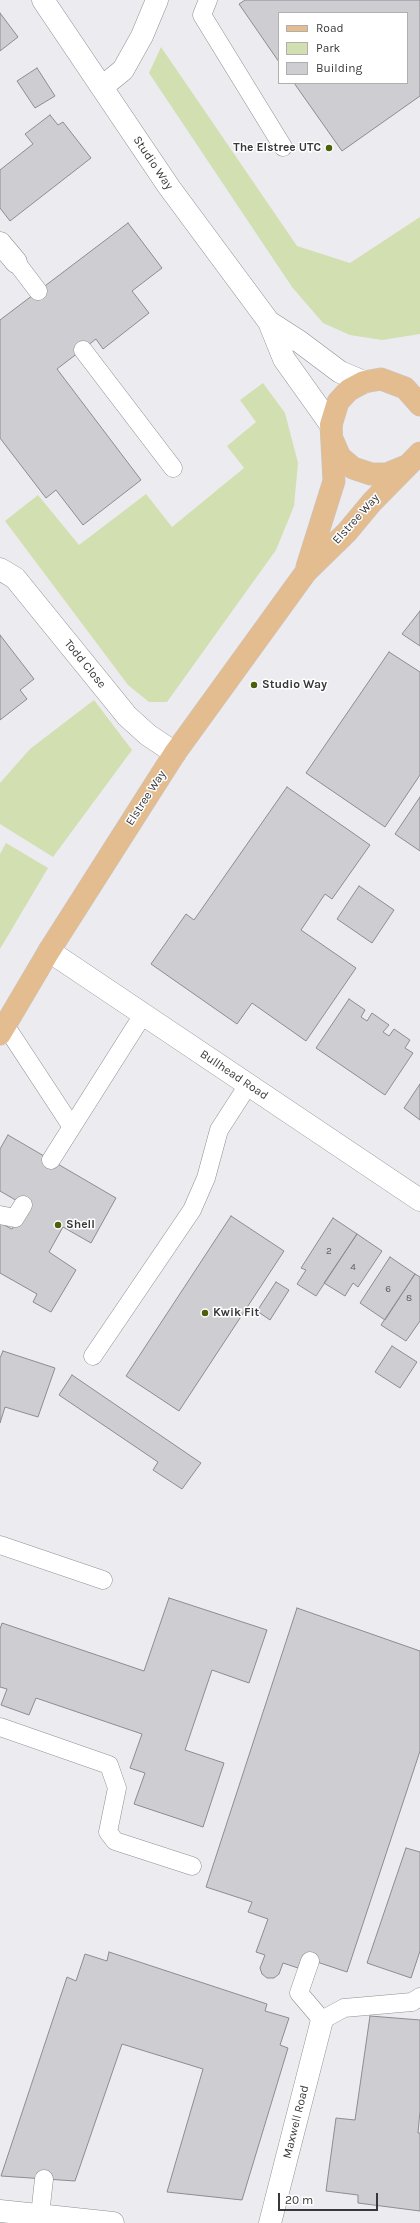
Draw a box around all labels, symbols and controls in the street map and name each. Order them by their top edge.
legend [278,12,408,84]
text: Road [316,21,344,35]
text: Park [316,41,340,55]
text: Building [316,61,362,75]
street label: Studio Way [130,133,176,193]
place label: The Elstree UTC [233,141,321,155]
marker: The Elstree UTC [324,143,334,153]
street label: Elstree Way [330,491,382,547]
street label: Todd Close [61,637,109,691]
place label: Studio Way [262,678,327,692]
marker: Studio Way [249,680,259,690]
street label: Elstree Way [123,768,169,828]
street label: Bullhead Road [197,1047,271,1103]
place label: Shell [66,1218,95,1232]
marker: Shell [53,1220,63,1230]
house number: 2 [326,1245,332,1257]
house number: 4 [350,1261,356,1273]
house number: 6 [385,1283,391,1295]
house number: 8 [406,1292,412,1304]
place label: Kwik Fit [213,1306,259,1320]
marker: Kwik Fit [200,1308,210,1318]
street label: Maxwell Road [280,2084,312,2160]
scale bar [280,2185,380,2211]
text: 20 m [285,2193,313,2207]

